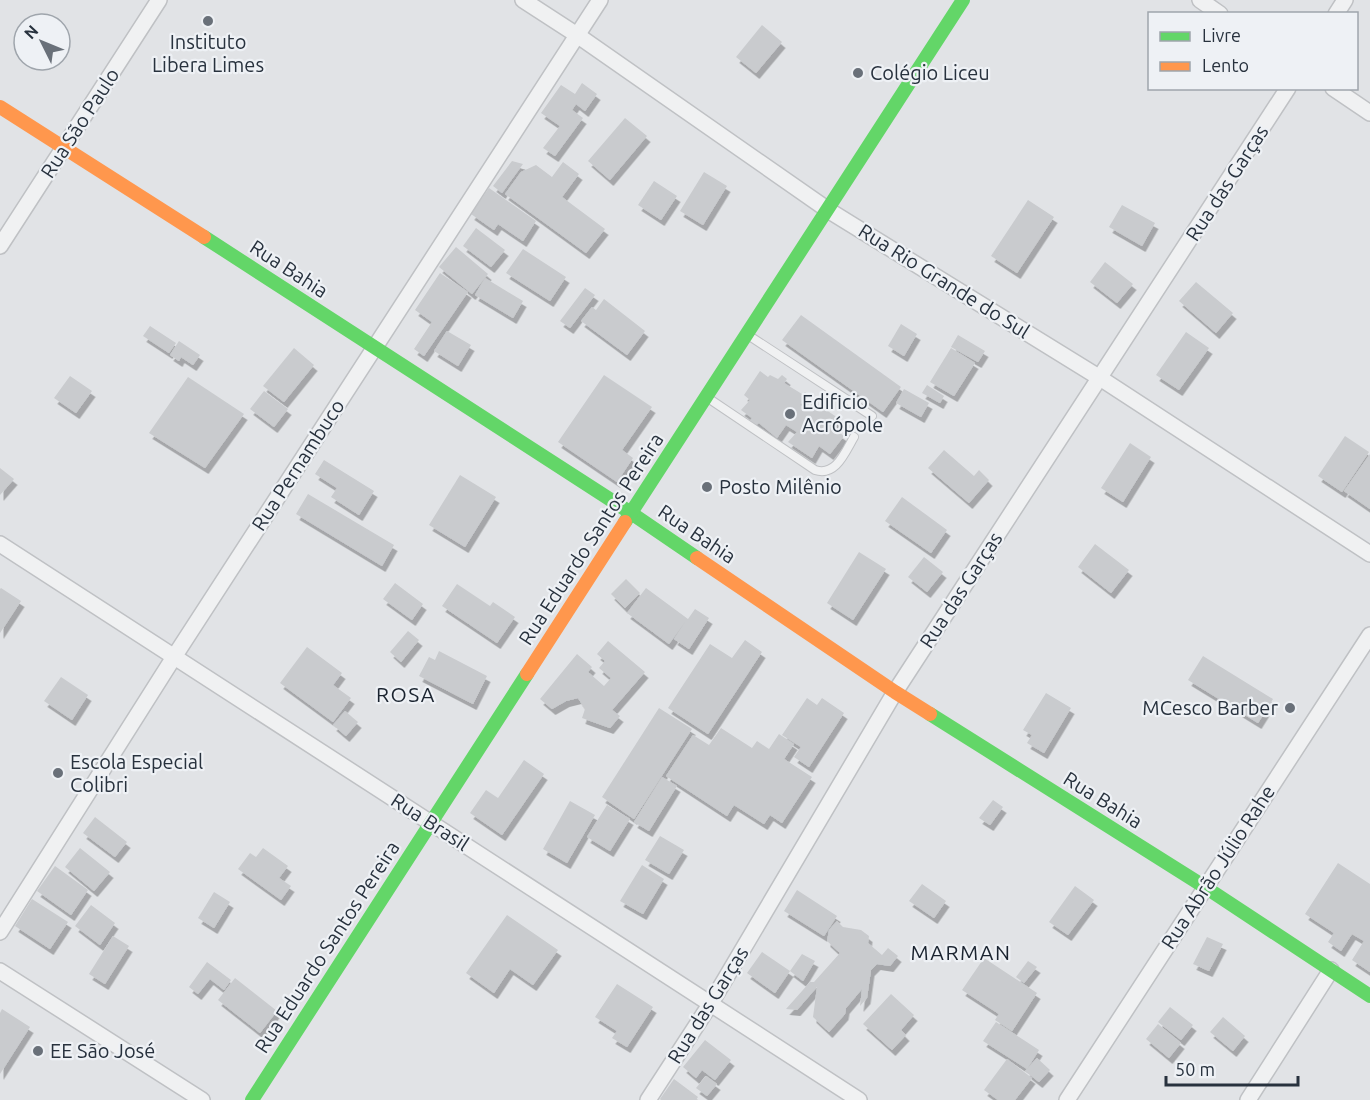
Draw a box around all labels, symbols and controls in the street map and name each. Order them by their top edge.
north arrow [12,12,72,72]
legend [1148,12,1358,90]
marker: Instituto Libera Limes [201,14,215,28]
text: N [20,21,42,42]
text: Livre [1202,25,1241,45]
place label: Instituto Libera Limes [152,30,264,76]
text: Lento [1202,55,1249,75]
place label: Colégio Liceu [870,61,990,84]
street label: Rua São Paulo [36,64,124,182]
marker: Colégio Liceu [851,66,865,80]
street label: Rua das Garças [1181,121,1273,245]
street label: Rua Rio Grande do Sul [854,219,1034,343]
street label: Rua Bahia [246,235,333,302]
place label: Edificio Acrópole [802,390,883,436]
street label: Rua Pernambuco [247,395,349,535]
marker: Edificio Acrópole [783,407,797,421]
street label: Rua Eduardo Santos Pereira [514,429,668,649]
place label: Posto Milênio [719,475,842,498]
marker: Posto Milênio [700,480,714,494]
street label: Rua Bahia [654,499,740,568]
street label: Rua das Garças [915,528,1007,652]
district label: ROSA [376,682,436,706]
place label: MCesco Barber [1142,696,1278,719]
marker: MCesco Barber [1283,701,1297,715]
place label: Escola Especial Colibri [70,750,203,796]
marker: Escola Especial Colibri [51,766,65,780]
street label: Rua Bahia [1060,766,1147,833]
street label: Rua Abrão Júlio Rahe [1156,781,1279,953]
street label: Rua Brasil [387,788,473,855]
street label: Rua Eduardo Santos Pereira [250,837,404,1057]
district label: MARMAN [911,940,1011,964]
street label: Rua das Garças [663,942,753,1067]
place label: EE São José [50,1039,155,1062]
marker: EE São José [31,1044,45,1058]
scale bar [1166,1049,1298,1087]
text: 50 m [1175,1059,1215,1079]

